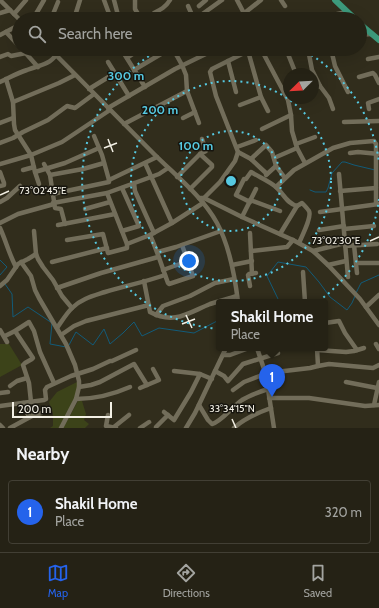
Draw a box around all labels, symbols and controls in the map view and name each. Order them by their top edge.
search box [12,12,367,56]
icon: search [26,23,48,45]
text: Search here [58,25,133,43]
text: 300 m [108,68,144,83]
north arrow [283,68,319,104]
text: 200 m [142,102,178,117]
text: 100 m [179,138,213,153]
centre of rings [224,174,238,188]
text: 73°02'45"E [19,184,67,197]
text: 73°02'30"E [312,234,361,247]
your location [179,251,199,271]
popup [216,299,328,351]
text: Shakil Home [231,308,313,326]
text: Place [231,326,260,342]
pin: 1 [259,364,285,397]
scale bar [12,400,112,419]
text: 200 m [18,402,51,416]
text: 33°34'15"N [209,402,255,415]
text: Nearby [16,444,69,464]
text: Shakil Home [55,495,138,513]
text: 1 [28,504,32,520]
text: 320 m [325,504,362,520]
text: Place [55,513,84,529]
tab: Map [47,562,69,600]
tab: Directions [163,562,210,600]
tab: Saved [304,562,332,600]

